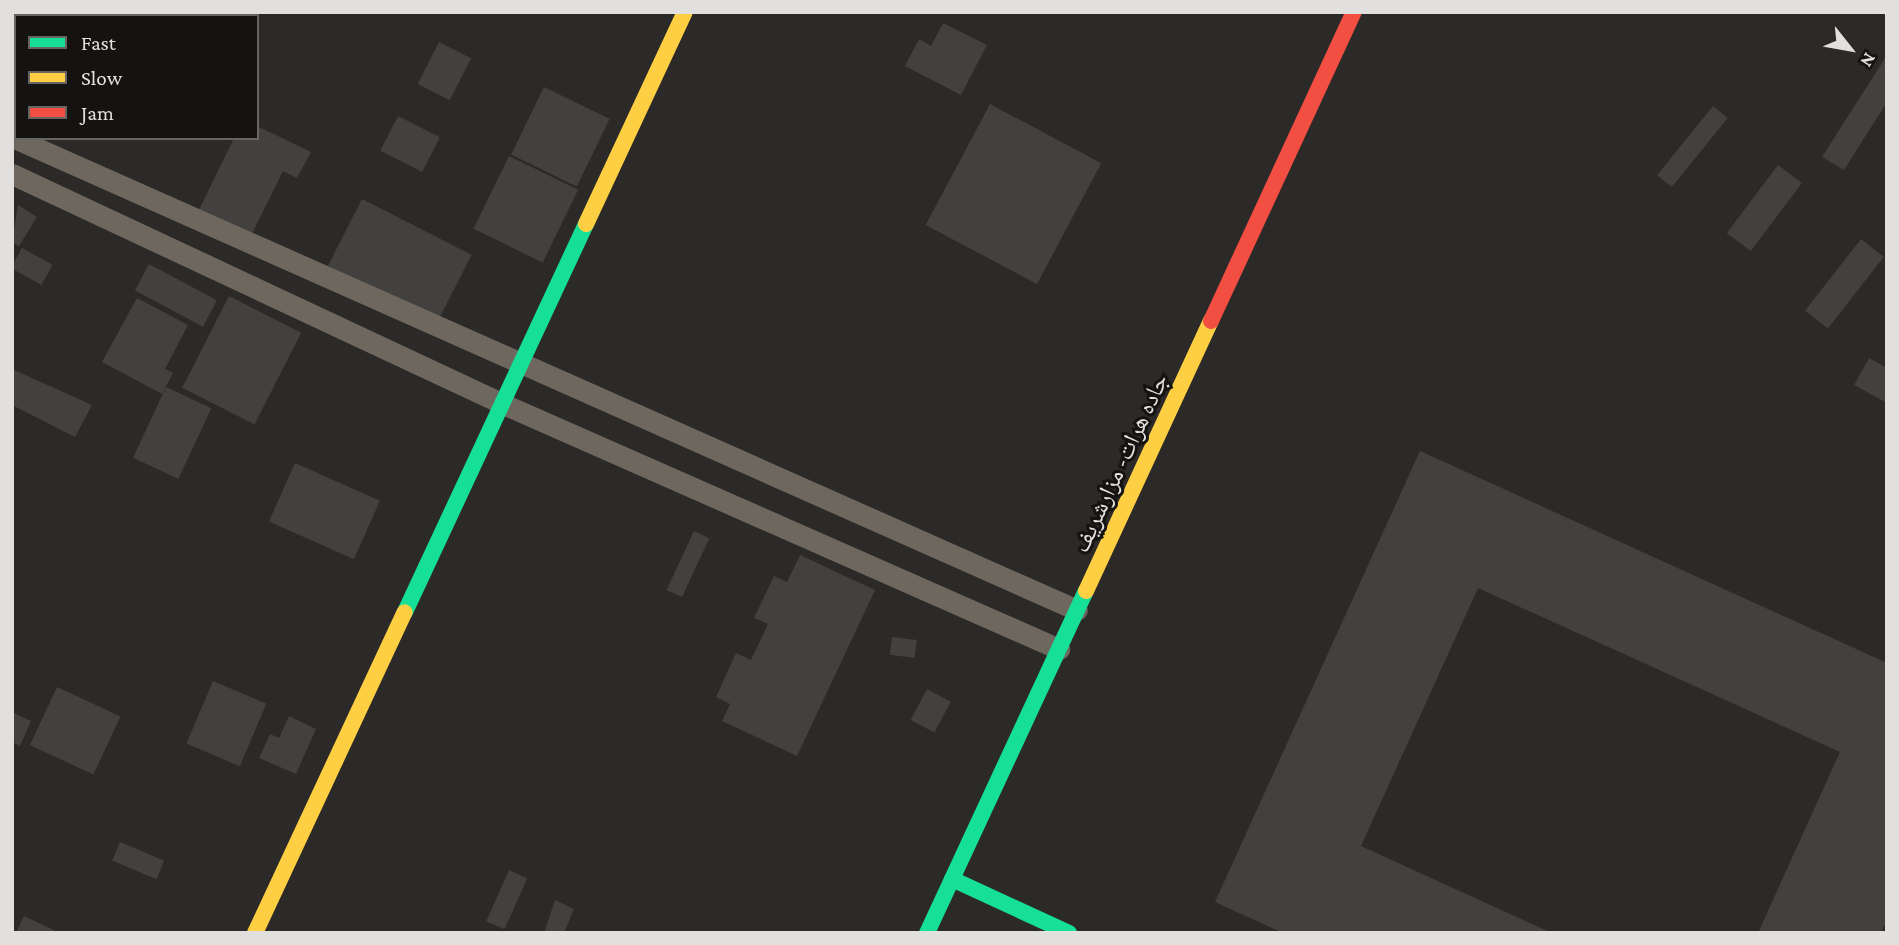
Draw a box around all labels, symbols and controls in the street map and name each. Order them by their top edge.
legend [14,14,259,140]
north arrow [1815,14,1885,84]
text: Fast [81,31,116,55]
text: N [1856,49,1881,71]
text: Slow [81,66,122,90]
text: Jam [81,101,114,125]
street label: جاده هرات- مزارشریف [1066,369,1174,557]

